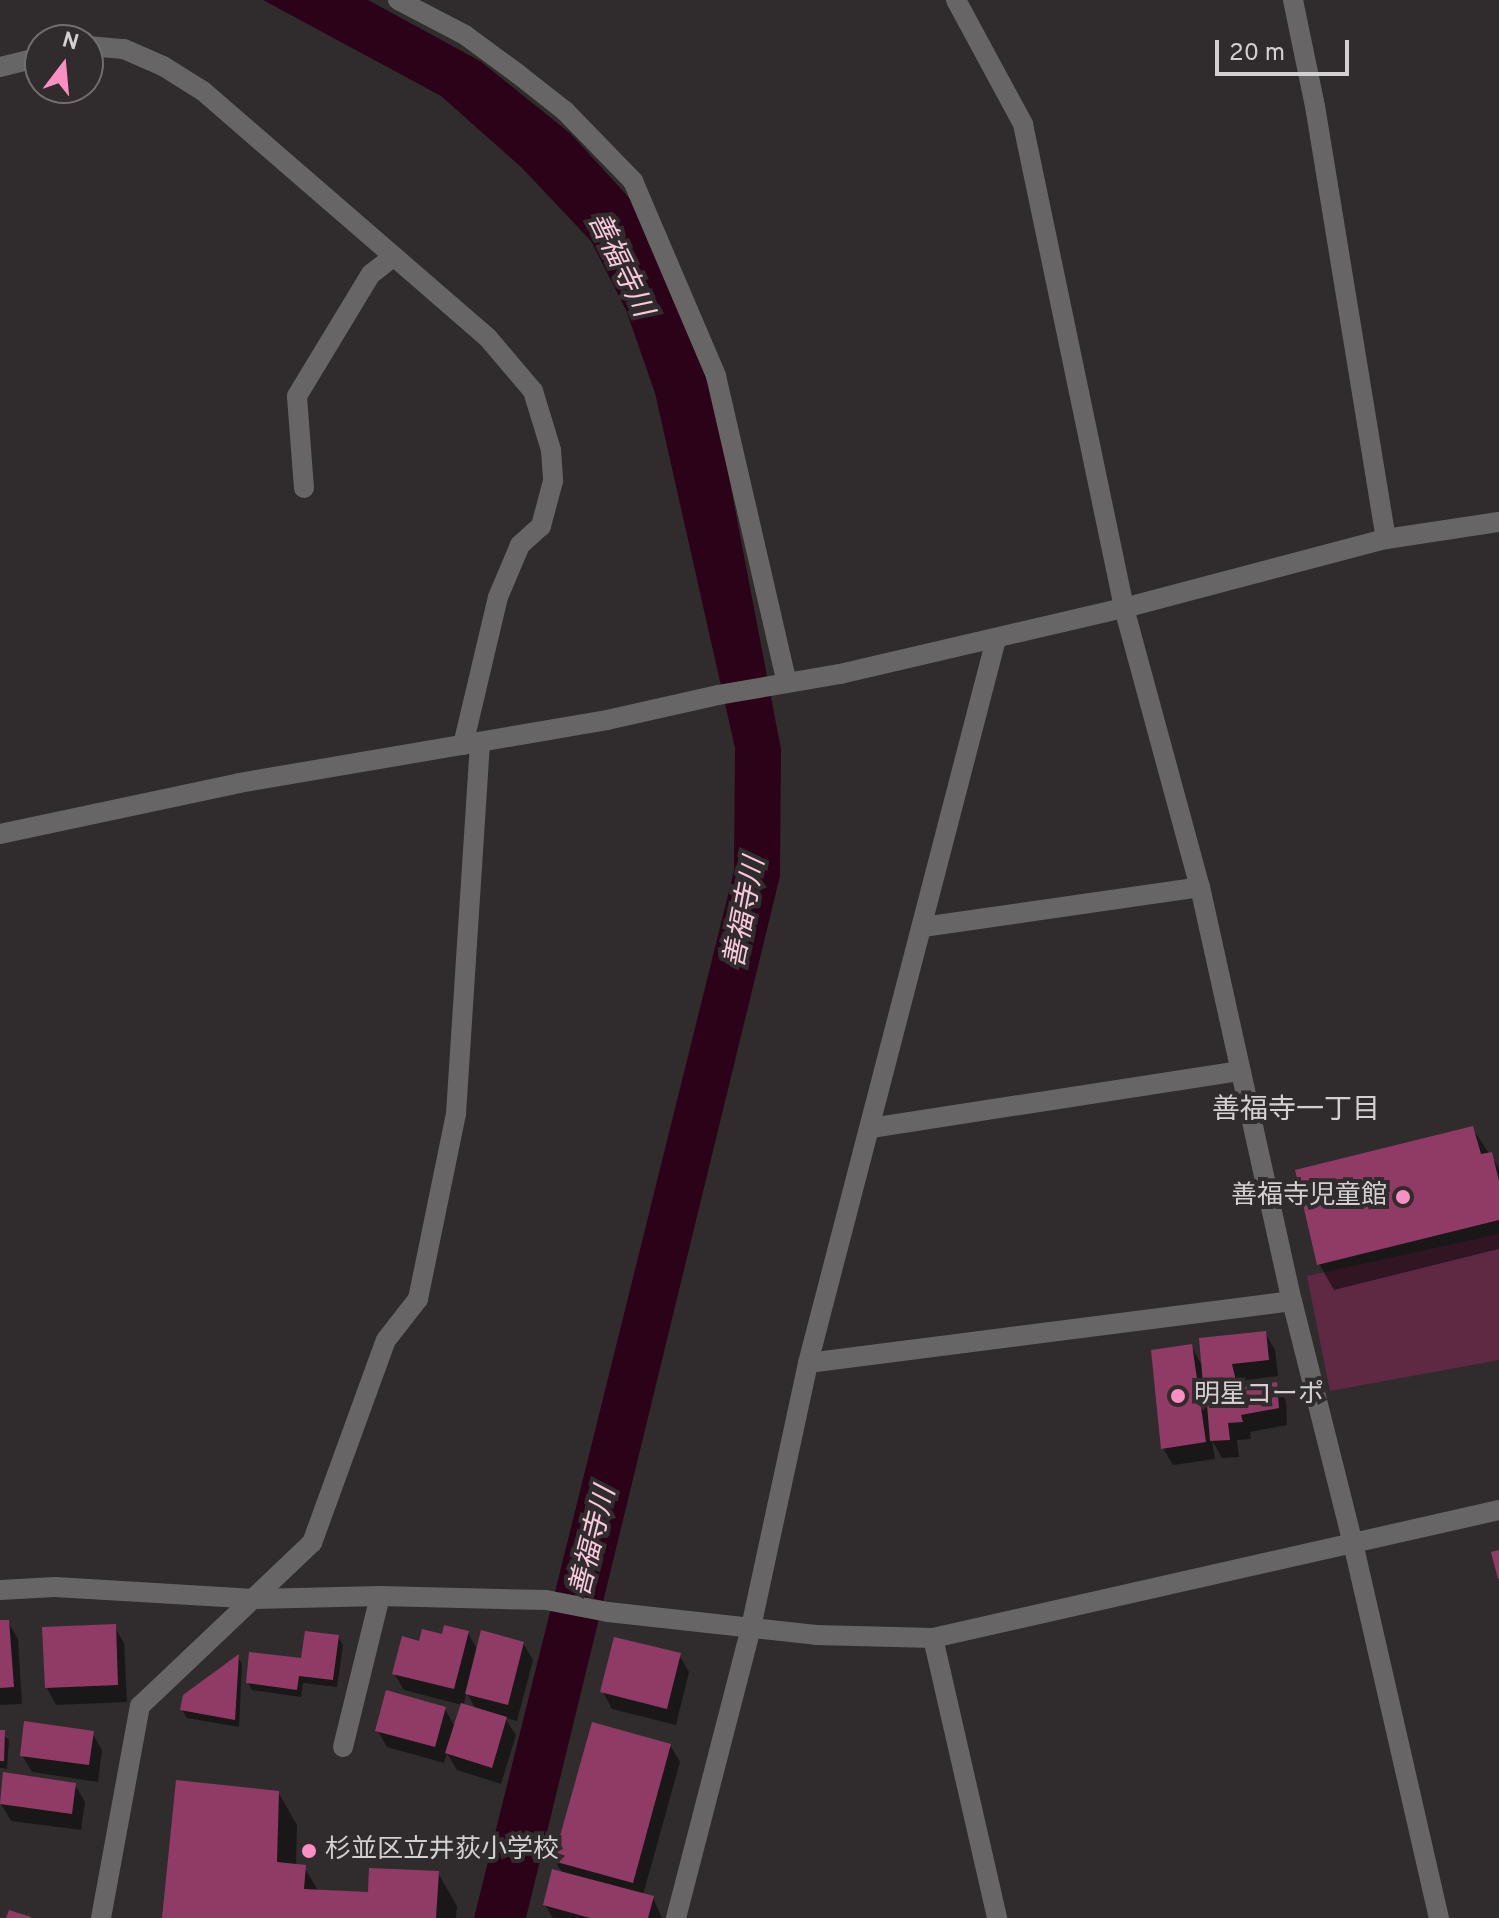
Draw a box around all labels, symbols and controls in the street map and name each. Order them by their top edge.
north arrow [24,24,104,104]
scale bar [1219,24,1353,74]
text: N [59,27,82,58]
text: 20 m [1229,39,1285,69]
water label: 善福寺川 [579,207,659,323]
water label: 善福寺川 [719,855,773,971]
district label: 善福寺一丁目 [1212,1094,1380,1128]
place label: 善福寺児童館 [1231,1181,1387,1213]
marker: 善福寺児童館 [1394,1188,1412,1206]
place label: 明星コーポ [1194,1380,1324,1412]
marker: 明星コーポ [1169,1387,1187,1405]
water label: 善福寺川 [564,1484,624,1600]
place label: 杉並区立井荻小学校 [325,1835,559,1867]
marker: 杉並区立井荻小学校 [300,1842,318,1860]

